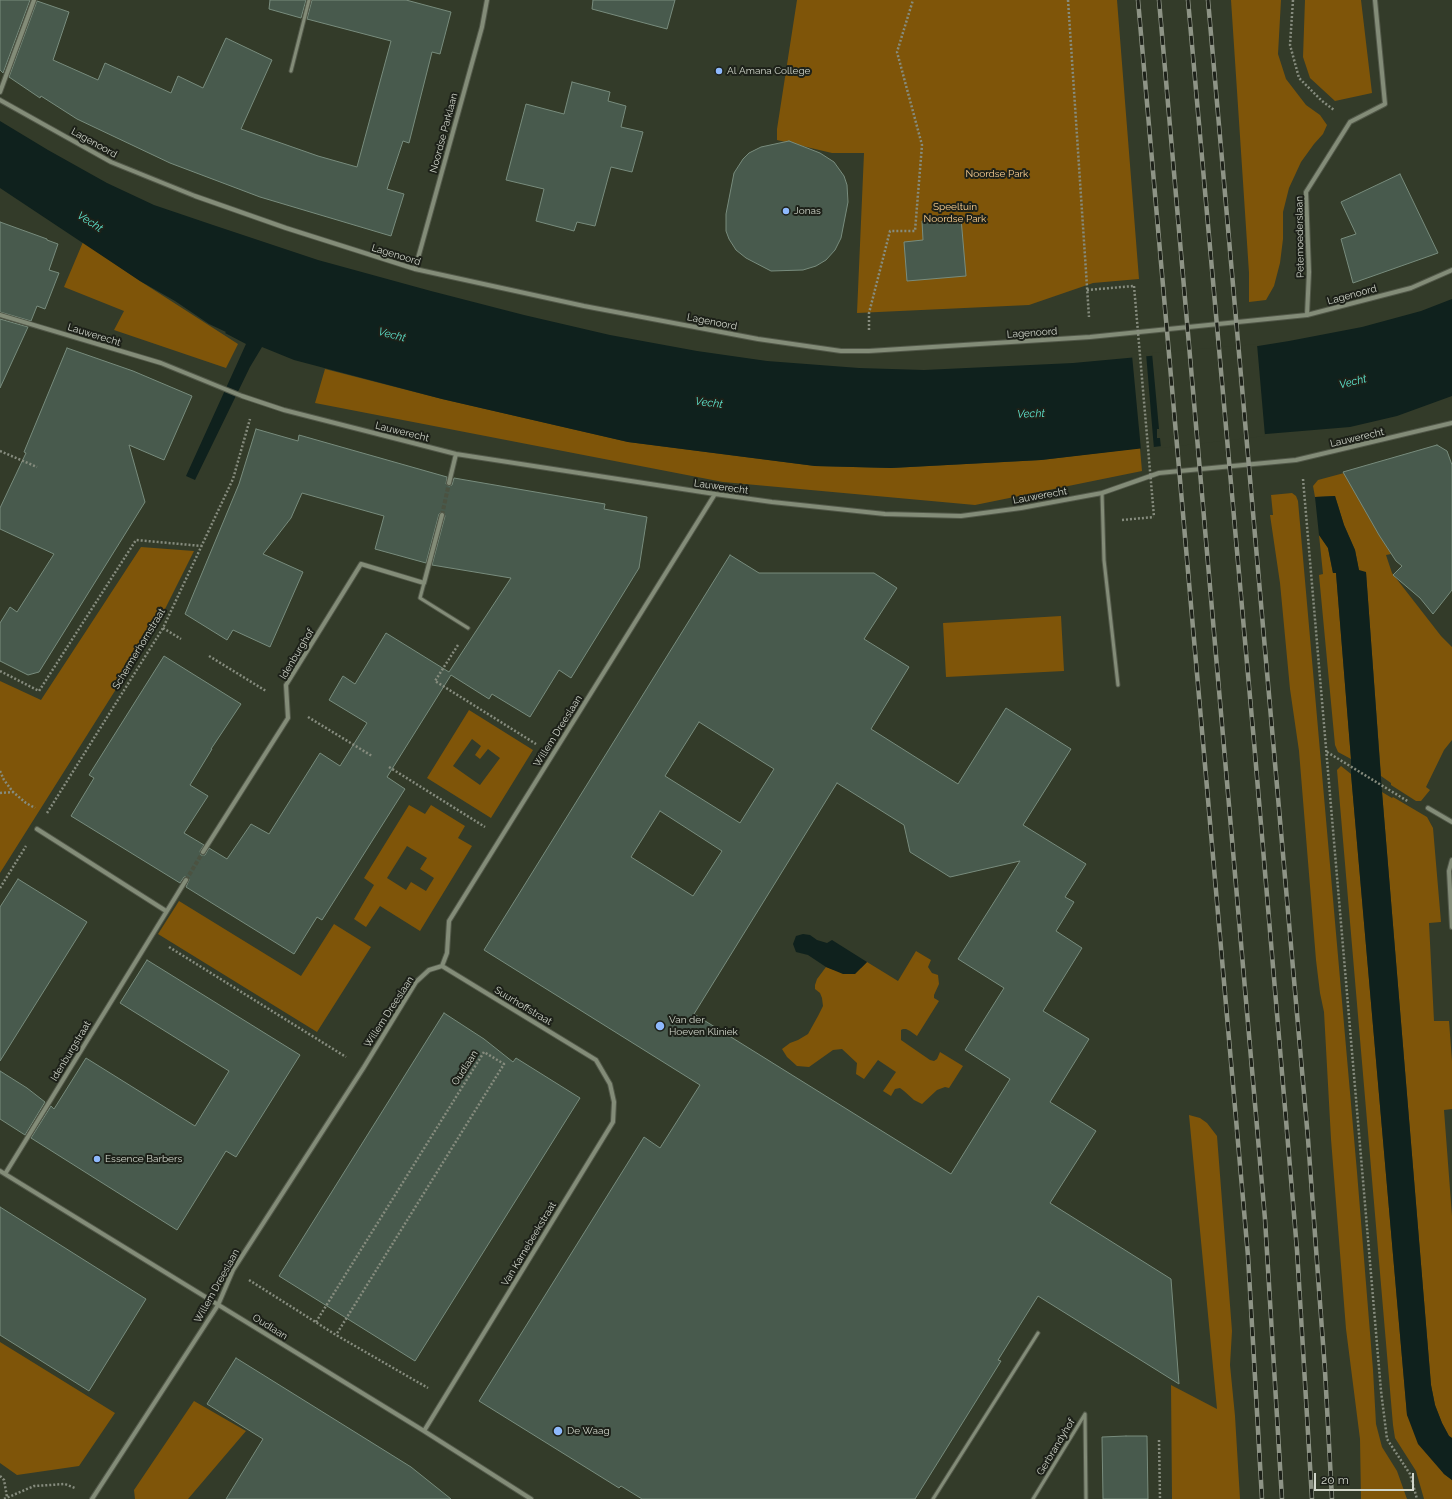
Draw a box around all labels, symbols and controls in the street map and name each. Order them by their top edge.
place label: Al Amana College [727,65,810,77]
marker: Al Amana College [714,66,724,76]
street label: Noordse Parklaan [428,92,460,174]
street label: Lagenoord [69,125,119,161]
park label: Noordse Park [966,168,1028,180]
street label: Petemoederslaan [1293,196,1307,278]
park label: Speeltuin Noordse Park [924,201,986,224]
place label: Jonas [794,205,821,217]
marker: Jonas [781,206,791,216]
water label: Vecht [75,209,105,235]
street label: Lagenoord [370,242,422,268]
street label: Lagenoord [1326,283,1378,307]
street label: Lagenoord [686,311,738,333]
street label: Lauwerecht [66,321,122,349]
water label: Vecht [377,325,407,345]
street label: Lagenoord [1006,325,1058,341]
water label: Vecht [1338,372,1368,392]
water label: Vecht [694,395,724,411]
water label: Vecht [1017,407,1045,421]
street label: Lauwerecht [374,420,430,444]
street label: Lauwerecht [1329,426,1385,450]
street label: Lauwerecht [693,477,749,497]
street label: Lauwerecht [1012,485,1068,507]
street label: Schermerhornstraat [110,606,168,692]
street label: Idenburghof [277,626,317,682]
street label: Willem Dreeslaan [531,693,585,769]
street label: Willem Dreeslaan [362,974,416,1050]
street label: Suurhoffstraat [492,984,554,1028]
place label: Van der Hoeven Kliniek [669,1014,738,1038]
street label: Idenburgstraat [48,1019,94,1083]
marker: Van der Hoeven Kliniek [654,1020,666,1032]
street label: Oudlaan [449,1048,481,1088]
place label: Essence Barbers [105,1153,182,1165]
marker: Essence Barbers [92,1154,102,1164]
street label: Van Karnebeekstraat [499,1200,559,1288]
street label: Willem Dreeslaan [192,1247,242,1325]
street label: Oudlaan [250,1312,290,1342]
street label: Gerbrandyhof [1034,1416,1078,1478]
marker: De Waag [552,1425,564,1437]
place label: De Waag [567,1425,610,1437]
scale bar [1316,1465,1416,1491]
text: 20 m [1321,1473,1349,1487]

